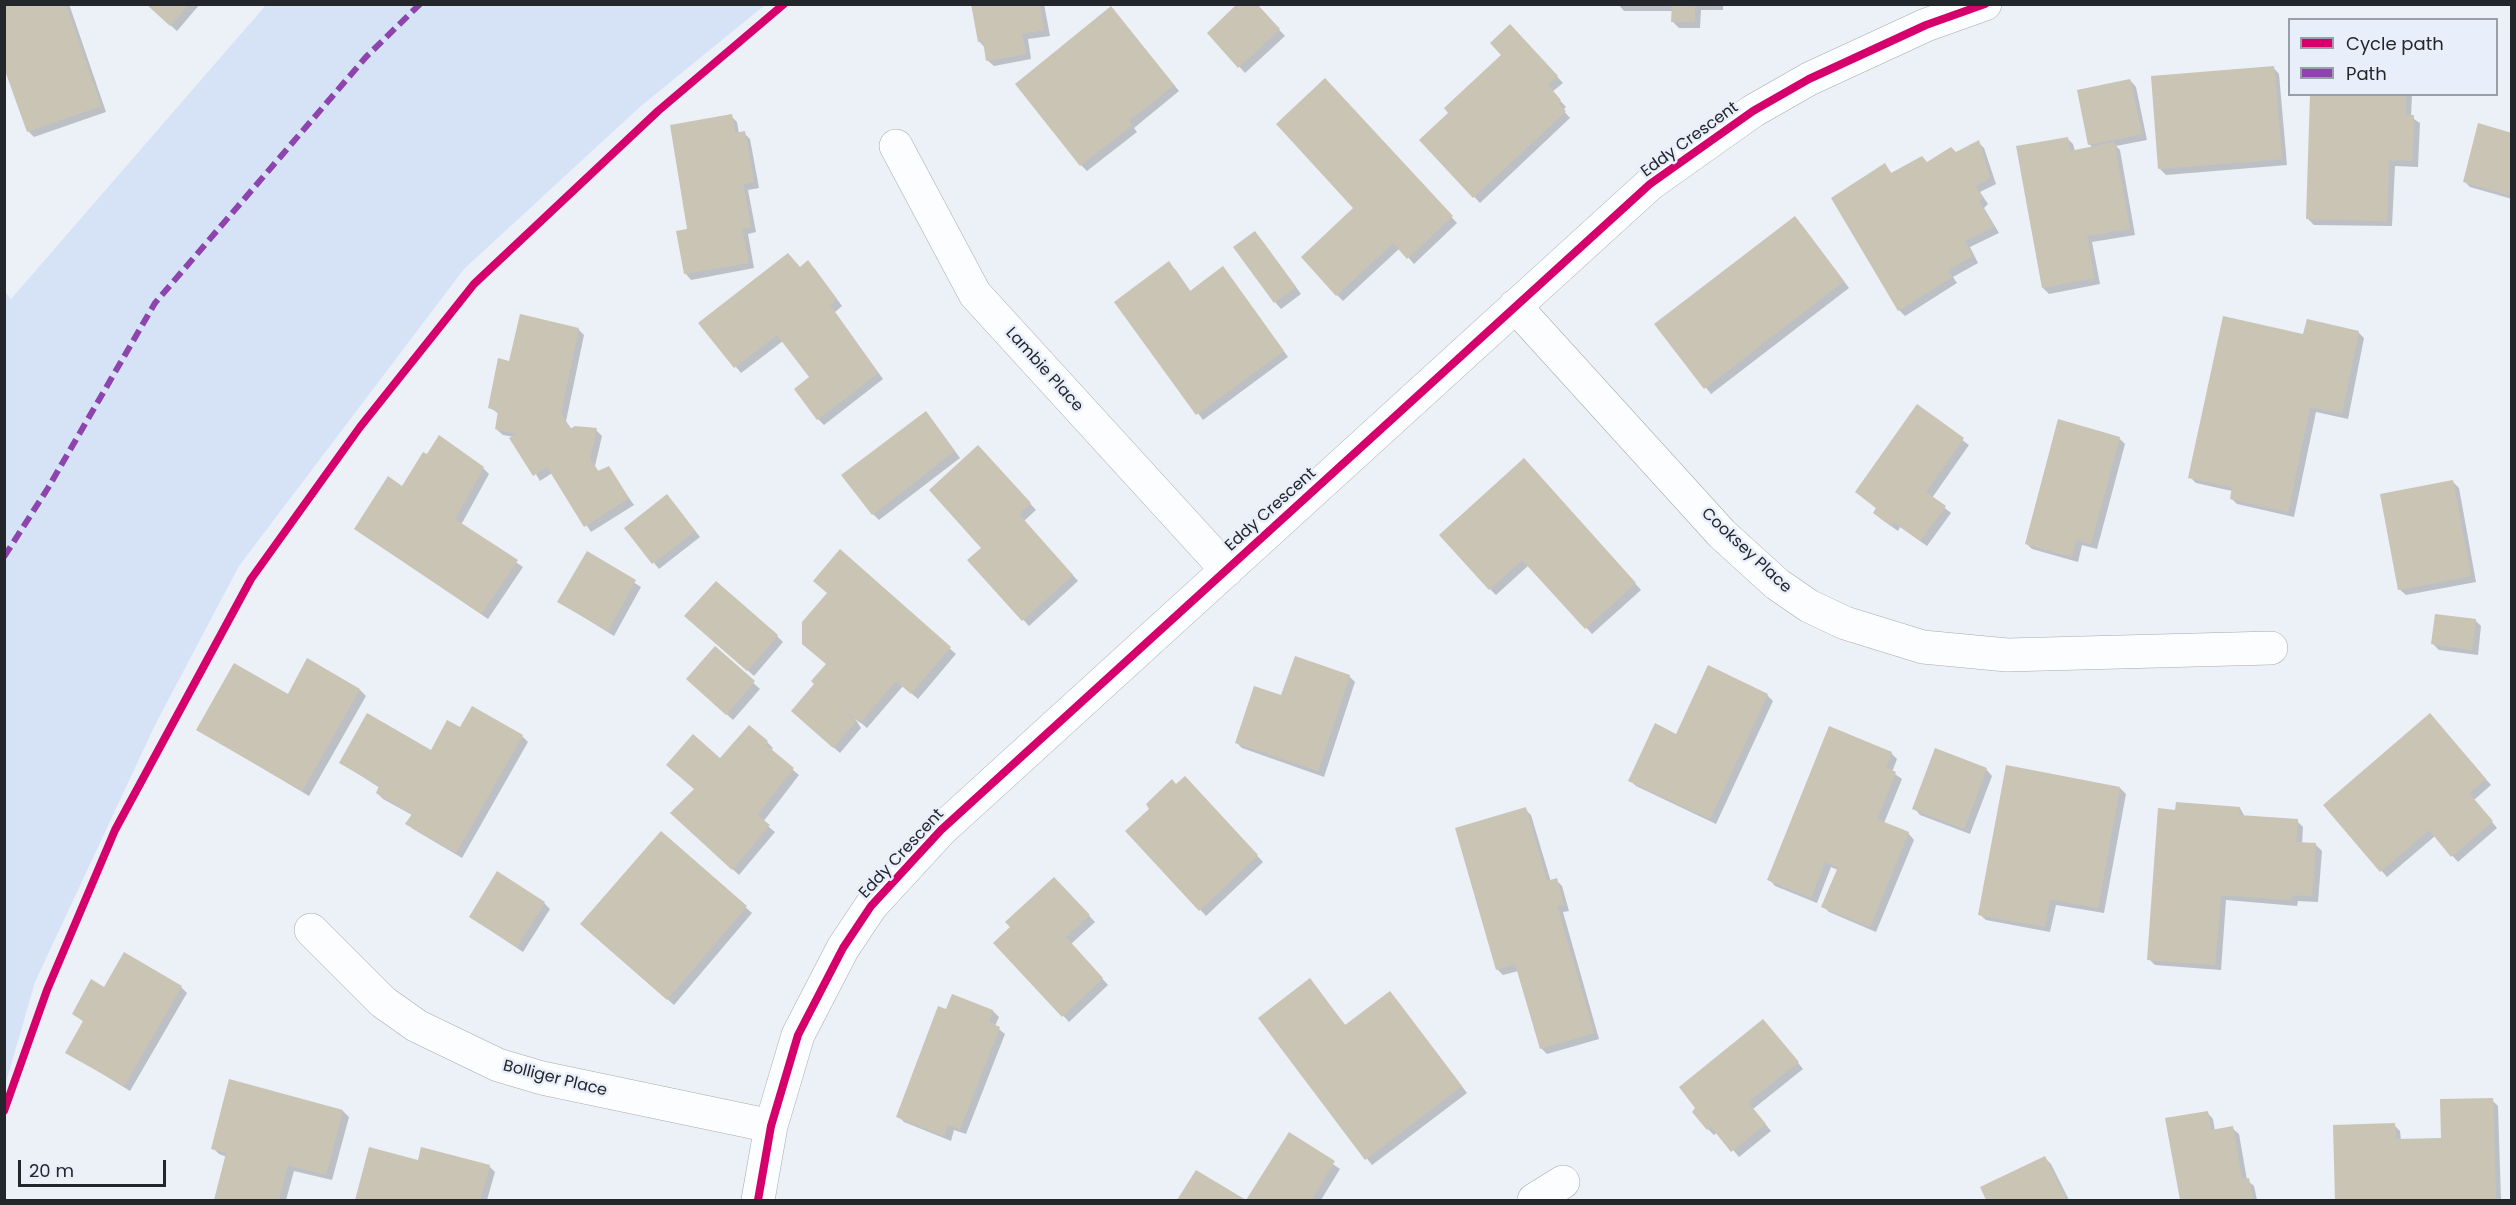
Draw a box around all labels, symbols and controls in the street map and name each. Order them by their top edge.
legend [2288,18,2498,96]
text: Cycle path [2346,31,2444,56]
text: Path [2346,61,2387,86]
street label: Eddy Crescent [1638,98,1742,182]
street label: Lambie Place [1001,324,1087,416]
street label: Eddy Crescent [1222,464,1320,556]
street label: Cooksey Place [1697,504,1795,598]
street label: Eddy Crescent [856,805,948,903]
street label: Bolliger Place [501,1057,609,1101]
scale bar [21,1148,170,1186]
text: 20 m [29,1158,74,1183]

